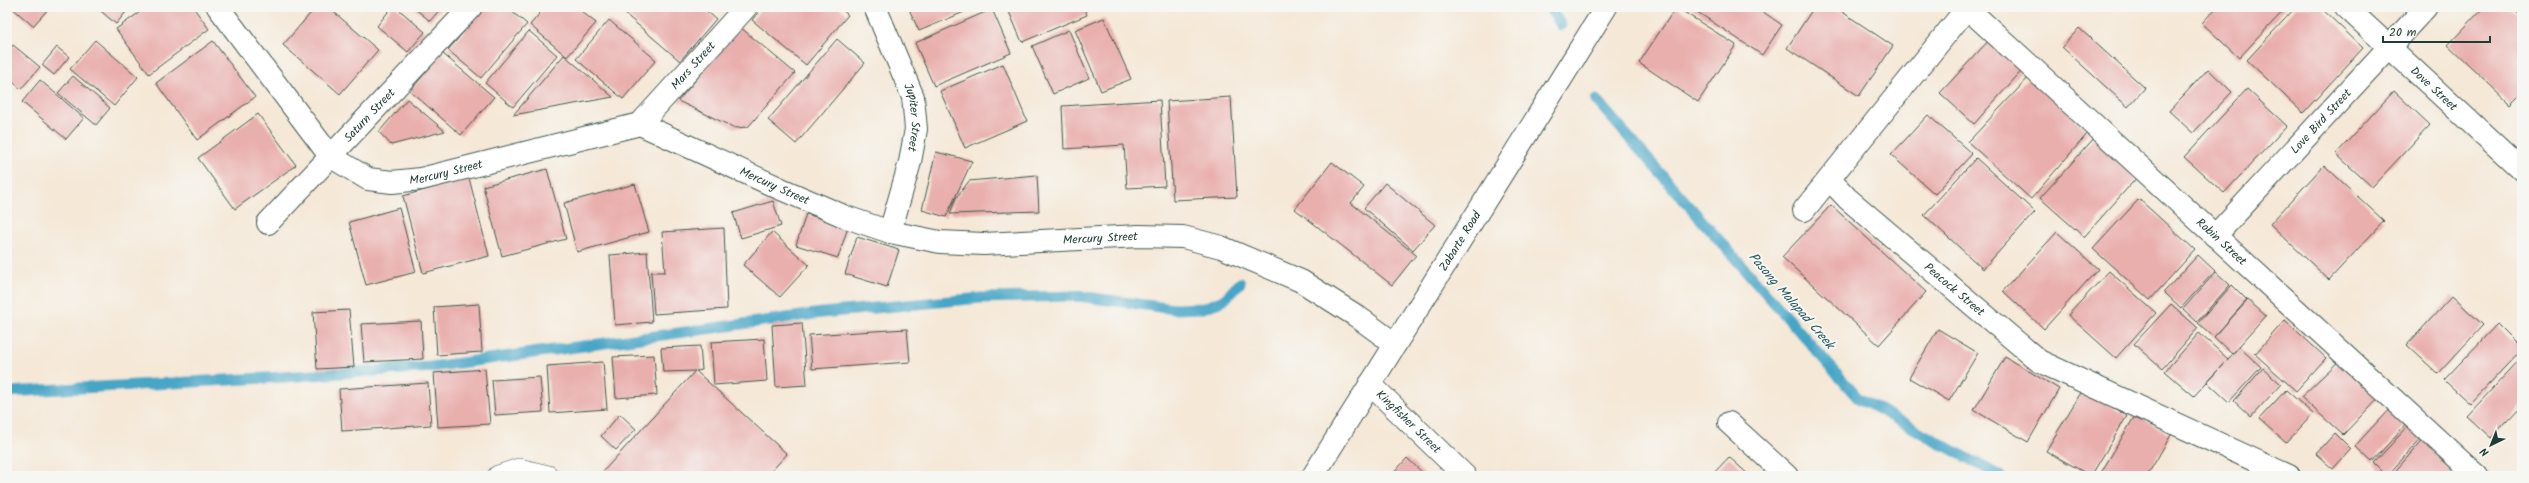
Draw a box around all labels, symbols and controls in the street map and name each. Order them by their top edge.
scale bar [2383,18,2490,44]
text: 20 m [2389,23,2417,42]
street label: Mars Street [666,37,720,94]
street label: Dove Street [2406,62,2462,116]
street label: Jupiter Street [899,80,926,154]
street label: Saturn Street [339,84,400,146]
street label: Love Bird Street [2286,84,2356,158]
street label: Mercury Street [408,154,485,190]
street label: Mercury Street [736,162,813,210]
street label: Zabarte Road [1434,206,1486,275]
street label: Robin Street [2192,213,2252,270]
street label: Mercury Street [1062,227,1139,249]
water label: Pasong Malapad Creek [1743,248,1840,356]
street label: Peacock Street [1920,258,1990,321]
street label: Kingfisher Street [1372,385,1446,458]
north arrow [2471,425,2511,465]
text: N [2476,443,2494,461]

